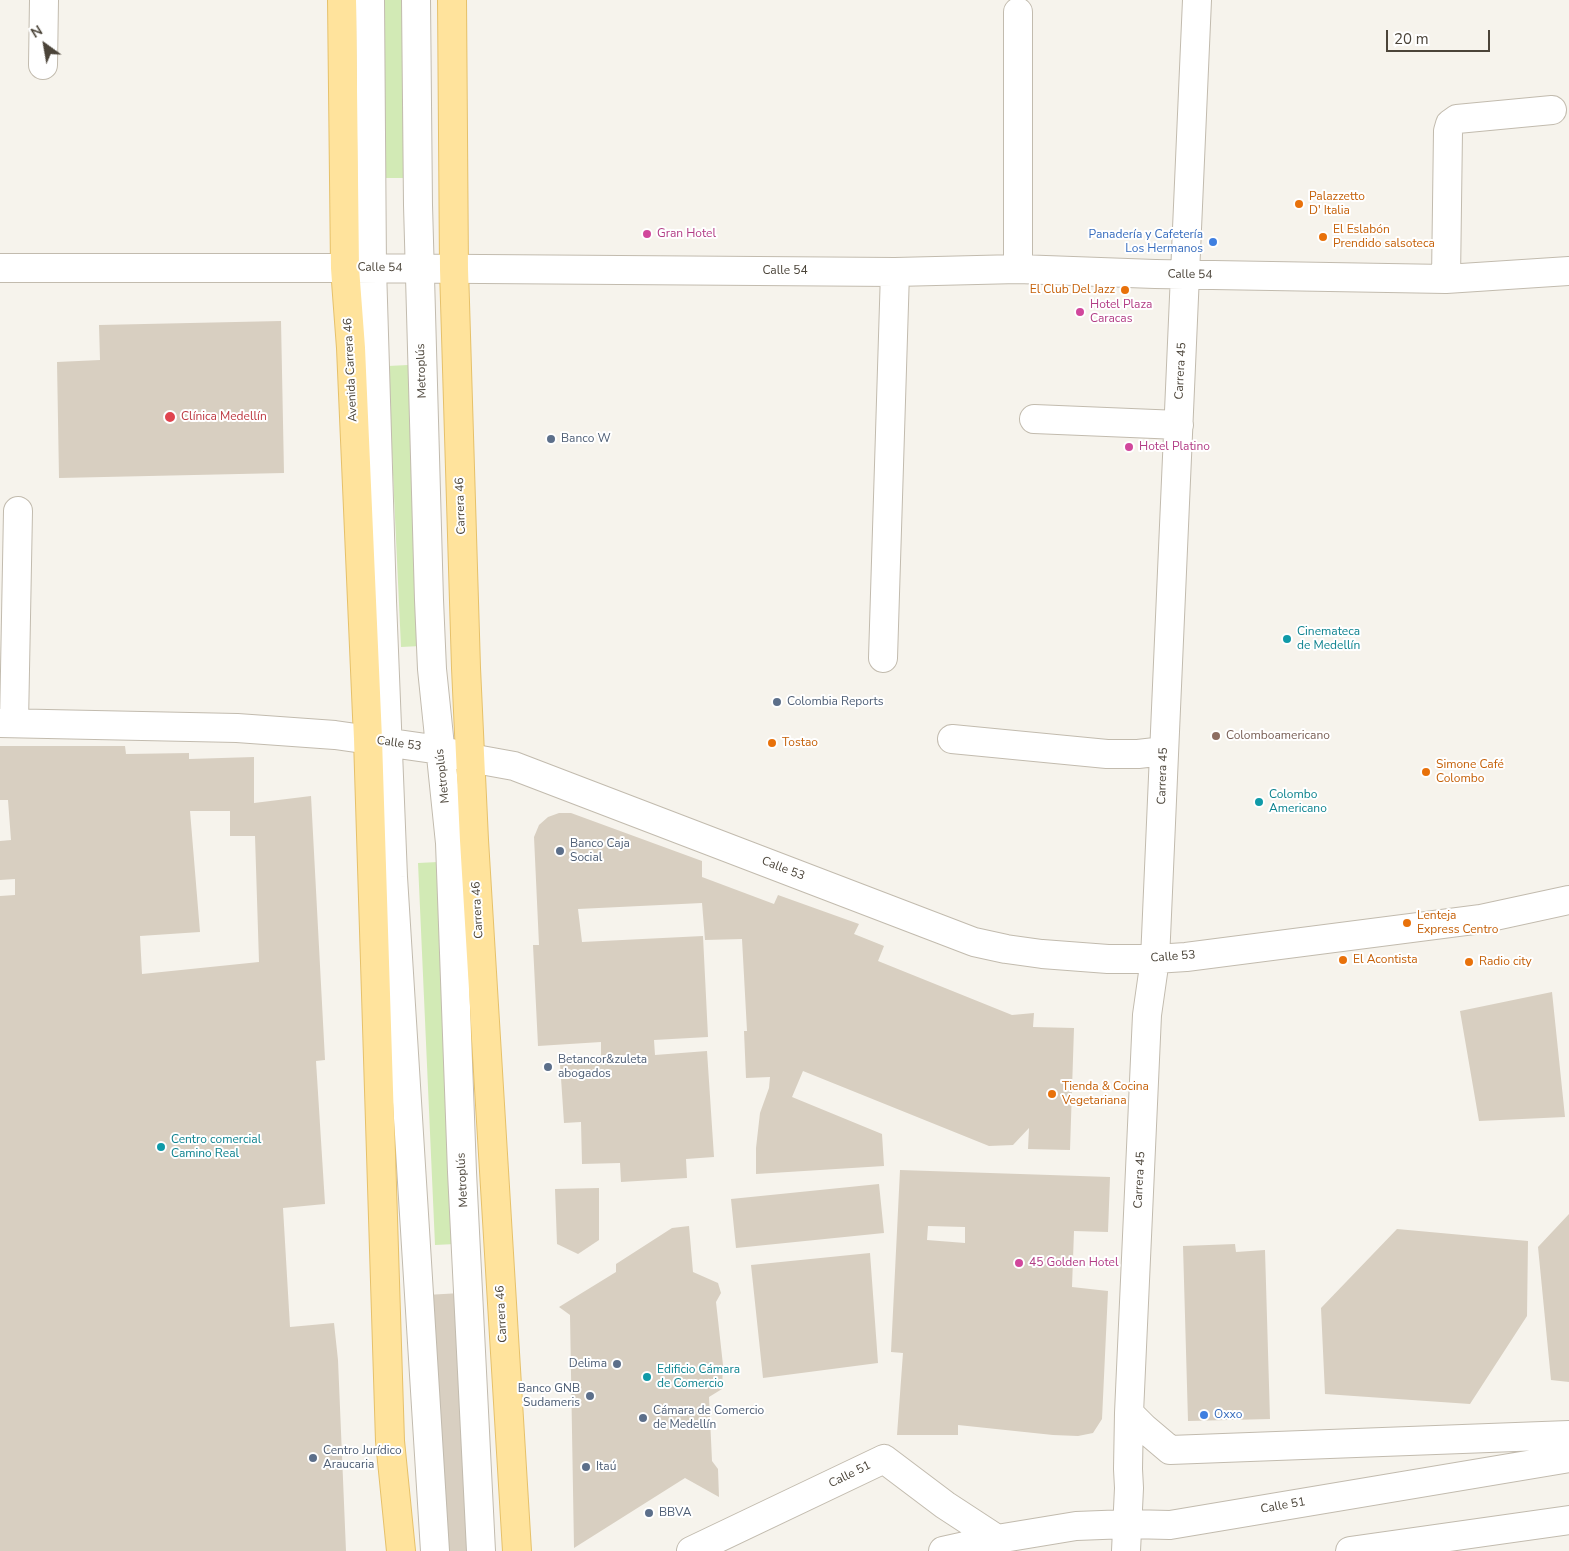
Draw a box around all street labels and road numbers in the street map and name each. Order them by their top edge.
street label: Calle 54 [357,260,403,276]
street label: Calle 54 [762,264,808,278]
street label: Calle 54 [1167,267,1213,283]
street label: Avenida Carrera 46 [341,318,361,422]
street label: Carrera 45 [1172,342,1190,400]
street label: Metroplús [414,343,430,399]
street label: Carrera 46 [453,477,469,535]
street label: Calle 53 [376,734,422,754]
street label: Carrera 45 [1155,747,1171,805]
street label: Metroplús [433,748,453,804]
street label: Calle 53 [759,854,807,884]
street label: Carrera 46 [469,881,487,939]
street label: Calle 53 [1150,948,1196,966]
street label: Carrera 45 [1131,1151,1149,1209]
street label: Metroplús [454,1152,472,1208]
street label: Carrera 46 [493,1285,511,1343]
street label: Calle 51 [827,1459,873,1491]
street label: Calle 51 [1260,1495,1306,1517]

